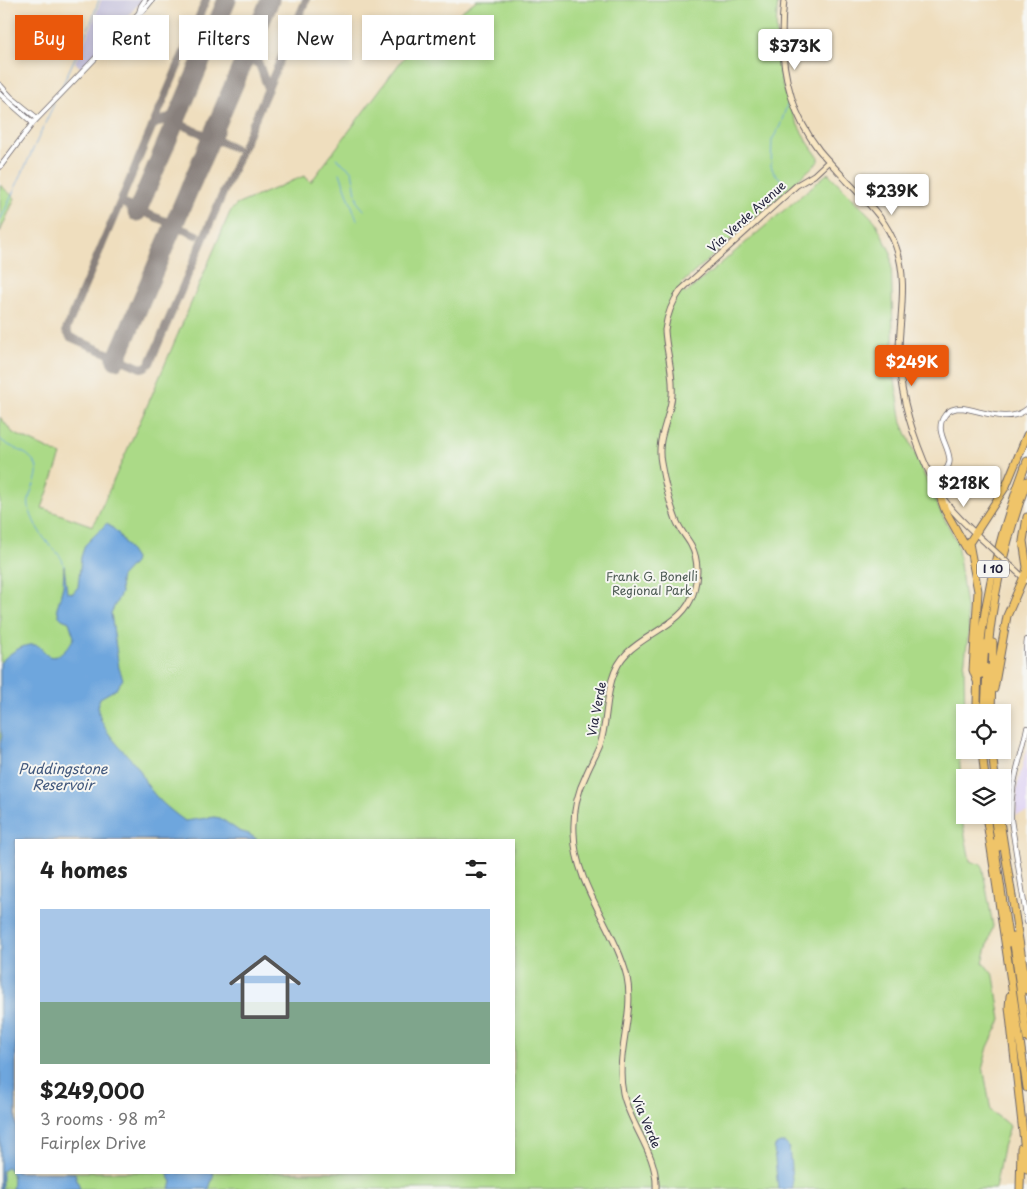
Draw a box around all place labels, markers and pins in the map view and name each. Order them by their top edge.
pin: $373K [760,28,830,71]
pin: $239K [857,174,927,216]
pin: $249K [877,344,947,387]
pin: $218K [929,466,999,508]

